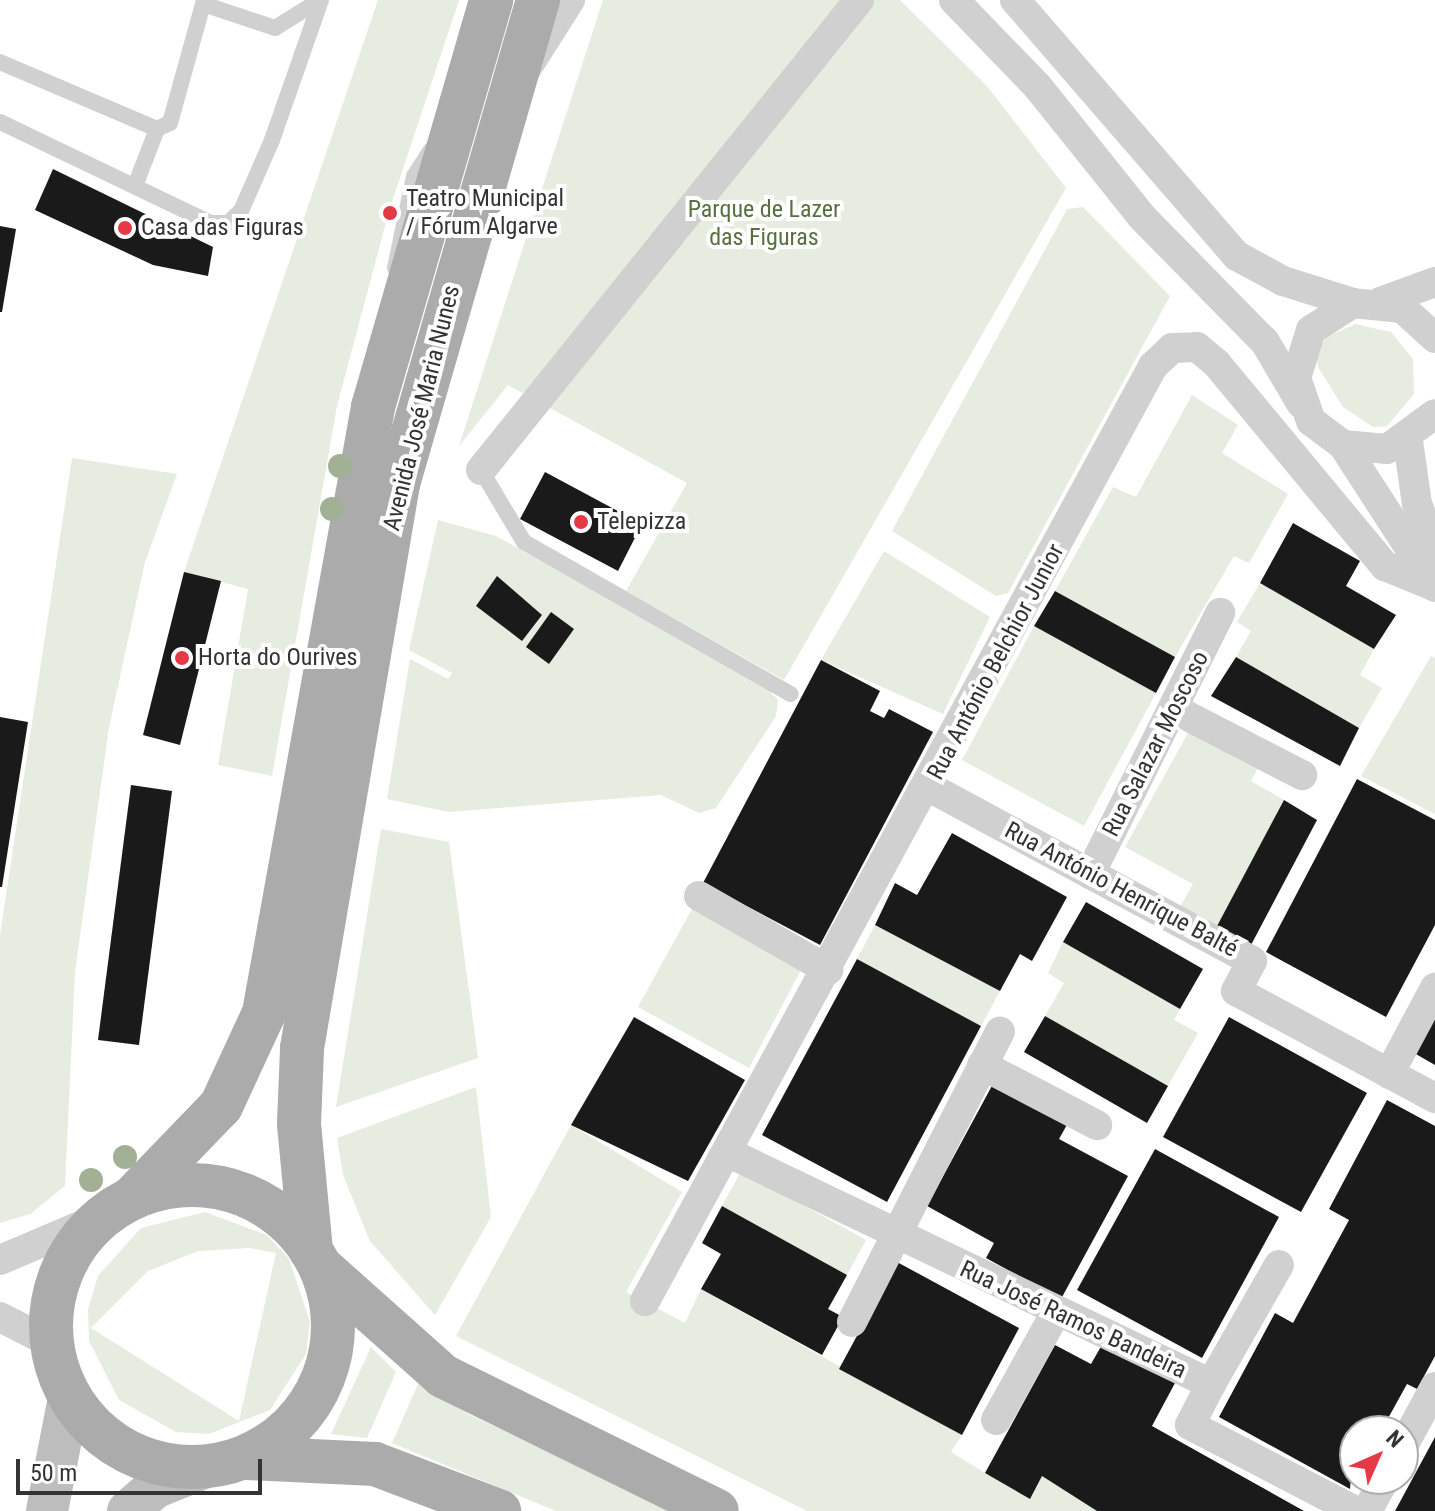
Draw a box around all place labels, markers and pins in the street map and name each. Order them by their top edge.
place label: Teatro Municipal / Fórum Algarve [406,185,564,241]
marker: Teatro Municipal / Fórum Algarve [381,204,399,222]
place label: Casa das Figuras [141,214,304,242]
marker: Casa das Figuras [116,219,134,237]
place label: Telepizza [597,508,686,536]
marker: Telepizza [572,513,590,531]
place label: Horta do Ourives [198,644,358,672]
marker: Horta do Ourives [173,649,191,667]

